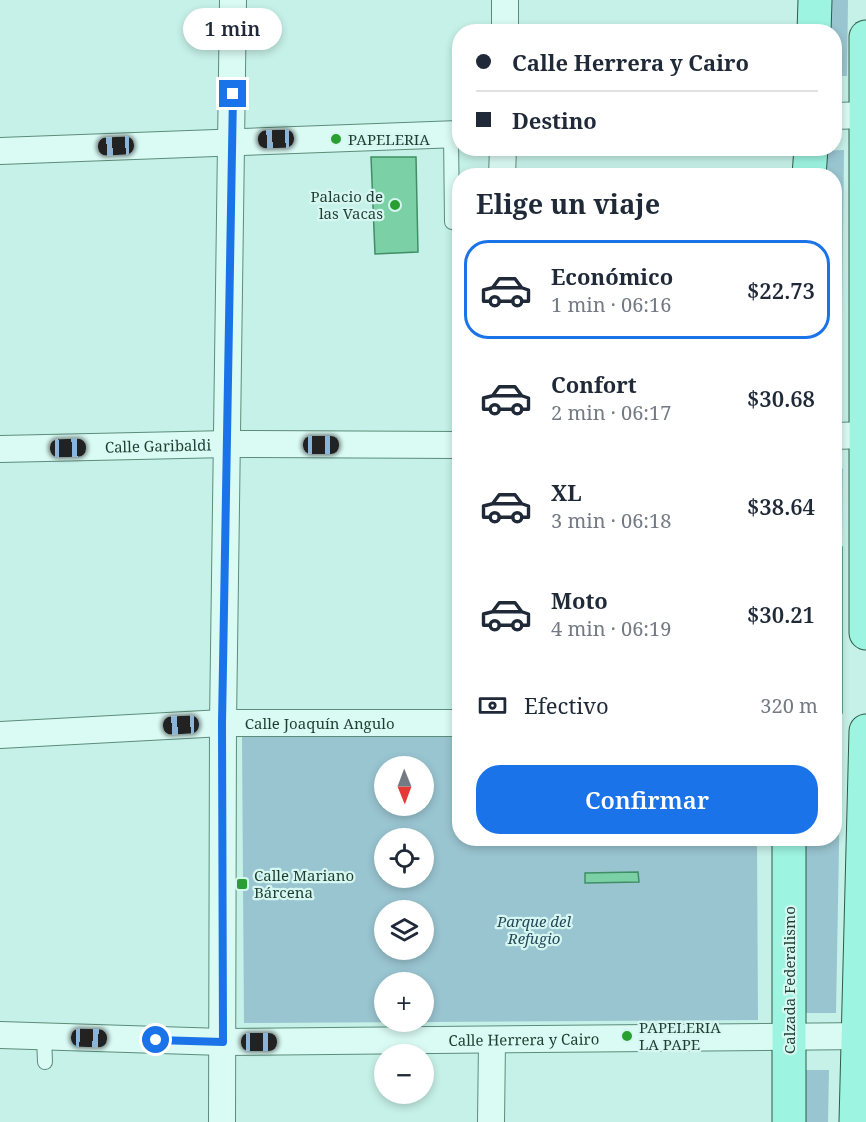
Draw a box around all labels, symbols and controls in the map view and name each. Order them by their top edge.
callout: 1 min [184,7,282,49]
text: 1 min [205,15,260,42]
text: Calle Herrera y Cairo [512,47,749,77]
route end [219,80,246,107]
text: Destino [512,105,597,135]
car [258,129,294,149]
place label: PAPELERIA [348,129,430,149]
marker: PAPELERIA [329,132,343,146]
car [98,136,134,156]
text: Elige un viaje [476,185,660,222]
place label: Palacio de las Vacas [310,186,383,223]
marker: Palacio de las Vacas [388,198,402,212]
text: Económico [551,261,673,291]
icon: car [479,263,533,317]
text: $22.73 [747,275,815,305]
text: 1 min · 06:16 [551,291,671,318]
text: Confort [551,369,637,399]
icon: car [479,371,533,425]
text: $30.68 [747,383,815,413]
text: 2 min · 06:17 [551,399,671,426]
street label: Calle Garibaldi [105,434,212,457]
car [303,436,339,454]
car [50,439,86,457]
text: XL [551,477,582,507]
icon: car [479,479,533,533]
text: $38.64 [747,491,815,521]
text: 3 min · 06:18 [551,507,671,534]
text: Moto [551,585,608,615]
icon: car [479,587,533,641]
text: $30.21 [747,599,815,629]
text: 4 min · 06:19 [551,615,671,642]
icon: cash [476,689,509,722]
text: Efectivo [524,690,609,720]
text: 320 m [760,692,818,719]
street label: Calle Joaquín Angulo [245,713,395,733]
car [163,715,199,735]
north arrow [374,756,434,816]
map controls [374,756,434,1104]
button: Confirmar [476,765,818,834]
button: locate [374,828,434,888]
place label: Calle Mariano Bárcena [254,865,354,902]
marker: Calle Mariano Bárcena [235,877,249,891]
button: layers [374,900,434,960]
street label: Calzada Federalismo [779,906,799,1054]
park label: Parque del Refugio [496,911,571,948]
button: + [374,972,434,1032]
place label: PAPELERIA LA PAPE [639,1017,721,1054]
route start [142,1026,169,1053]
car [71,1028,107,1048]
street label: Calle Herrera y Cairo [448,1028,599,1050]
marker: PAPELERIA LA PAPE [620,1029,634,1043]
car [241,1033,277,1051]
button: − [374,1044,434,1104]

